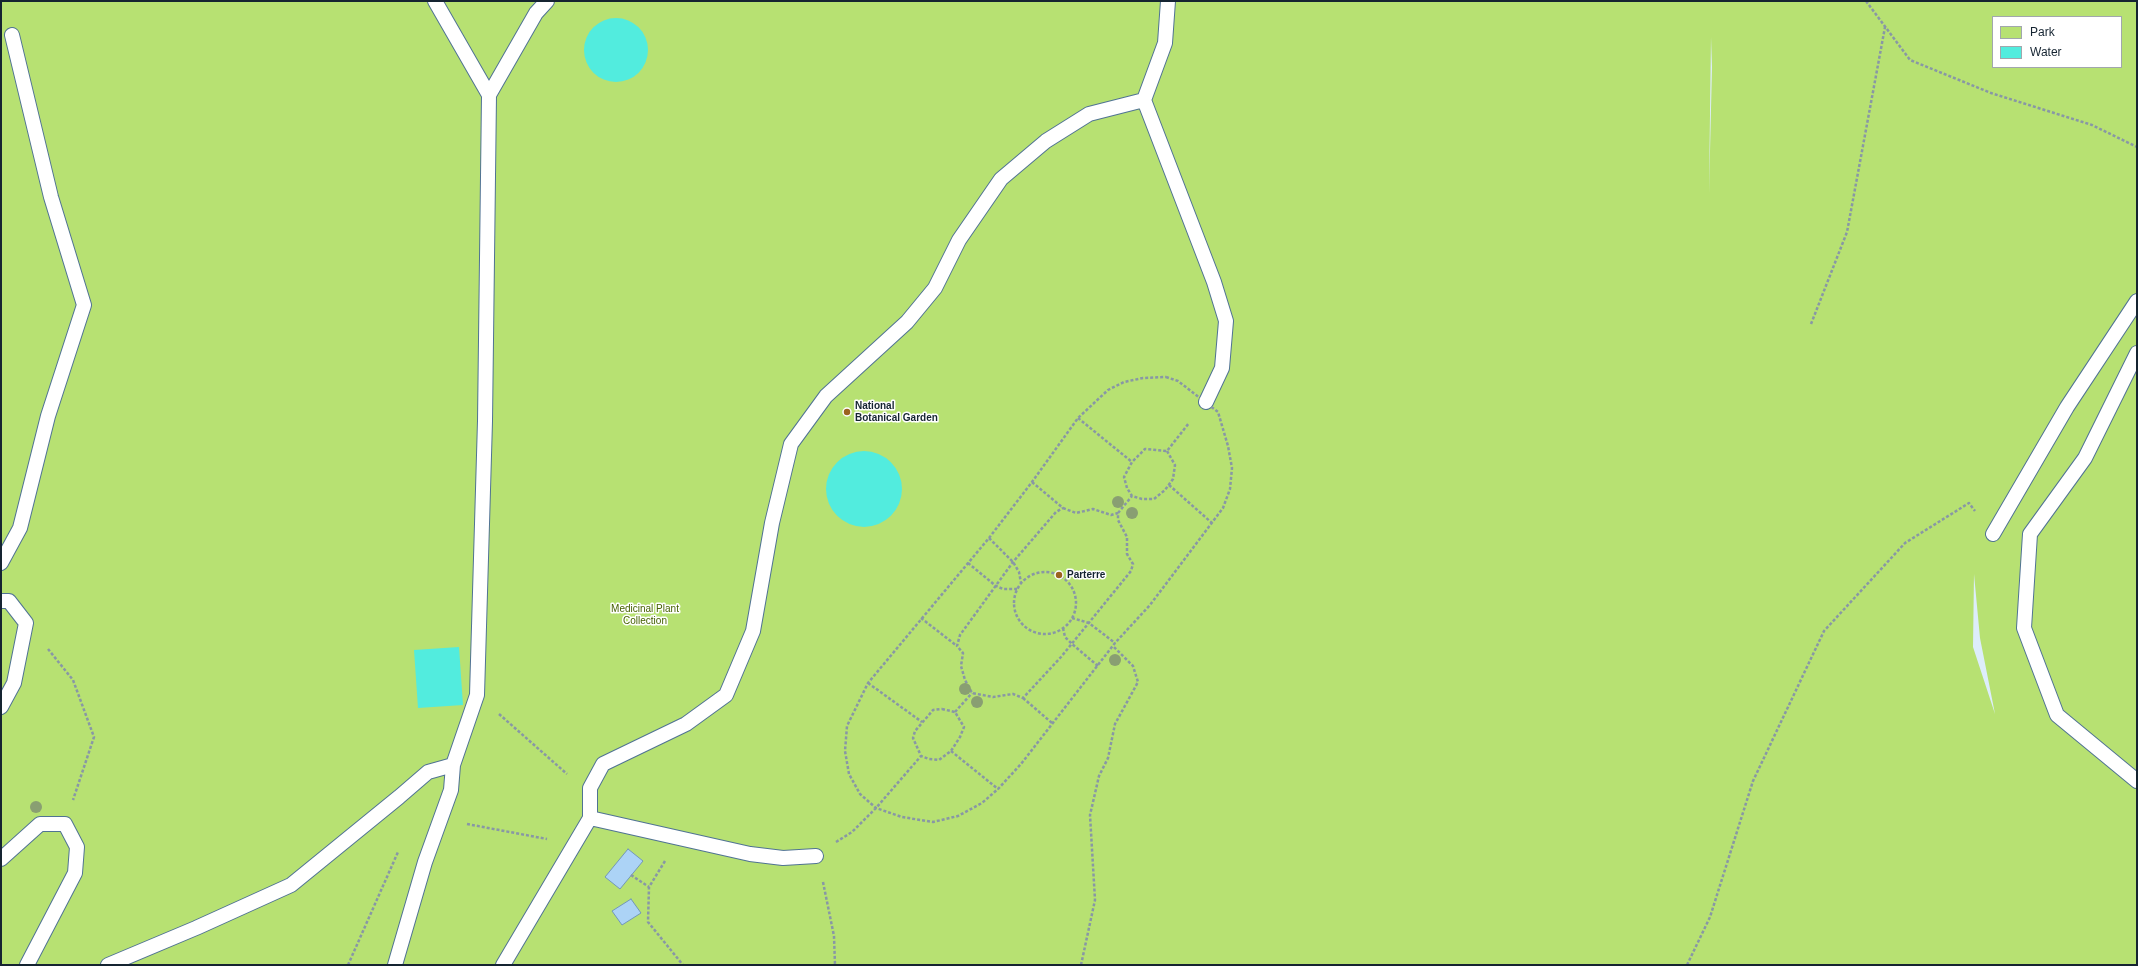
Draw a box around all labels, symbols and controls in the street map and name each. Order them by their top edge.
legend [1992,16,2122,68]
text: Park [2030,25,2055,39]
text: Water [2030,45,2062,59]
place label: National Botanical Garden [855,400,938,424]
marker: National Botanical Garden [842,407,852,417]
place label: Parterre [1067,569,1105,581]
marker: Parterre [1054,570,1064,580]
park label: Medicinal Plant Collection [611,603,679,626]

